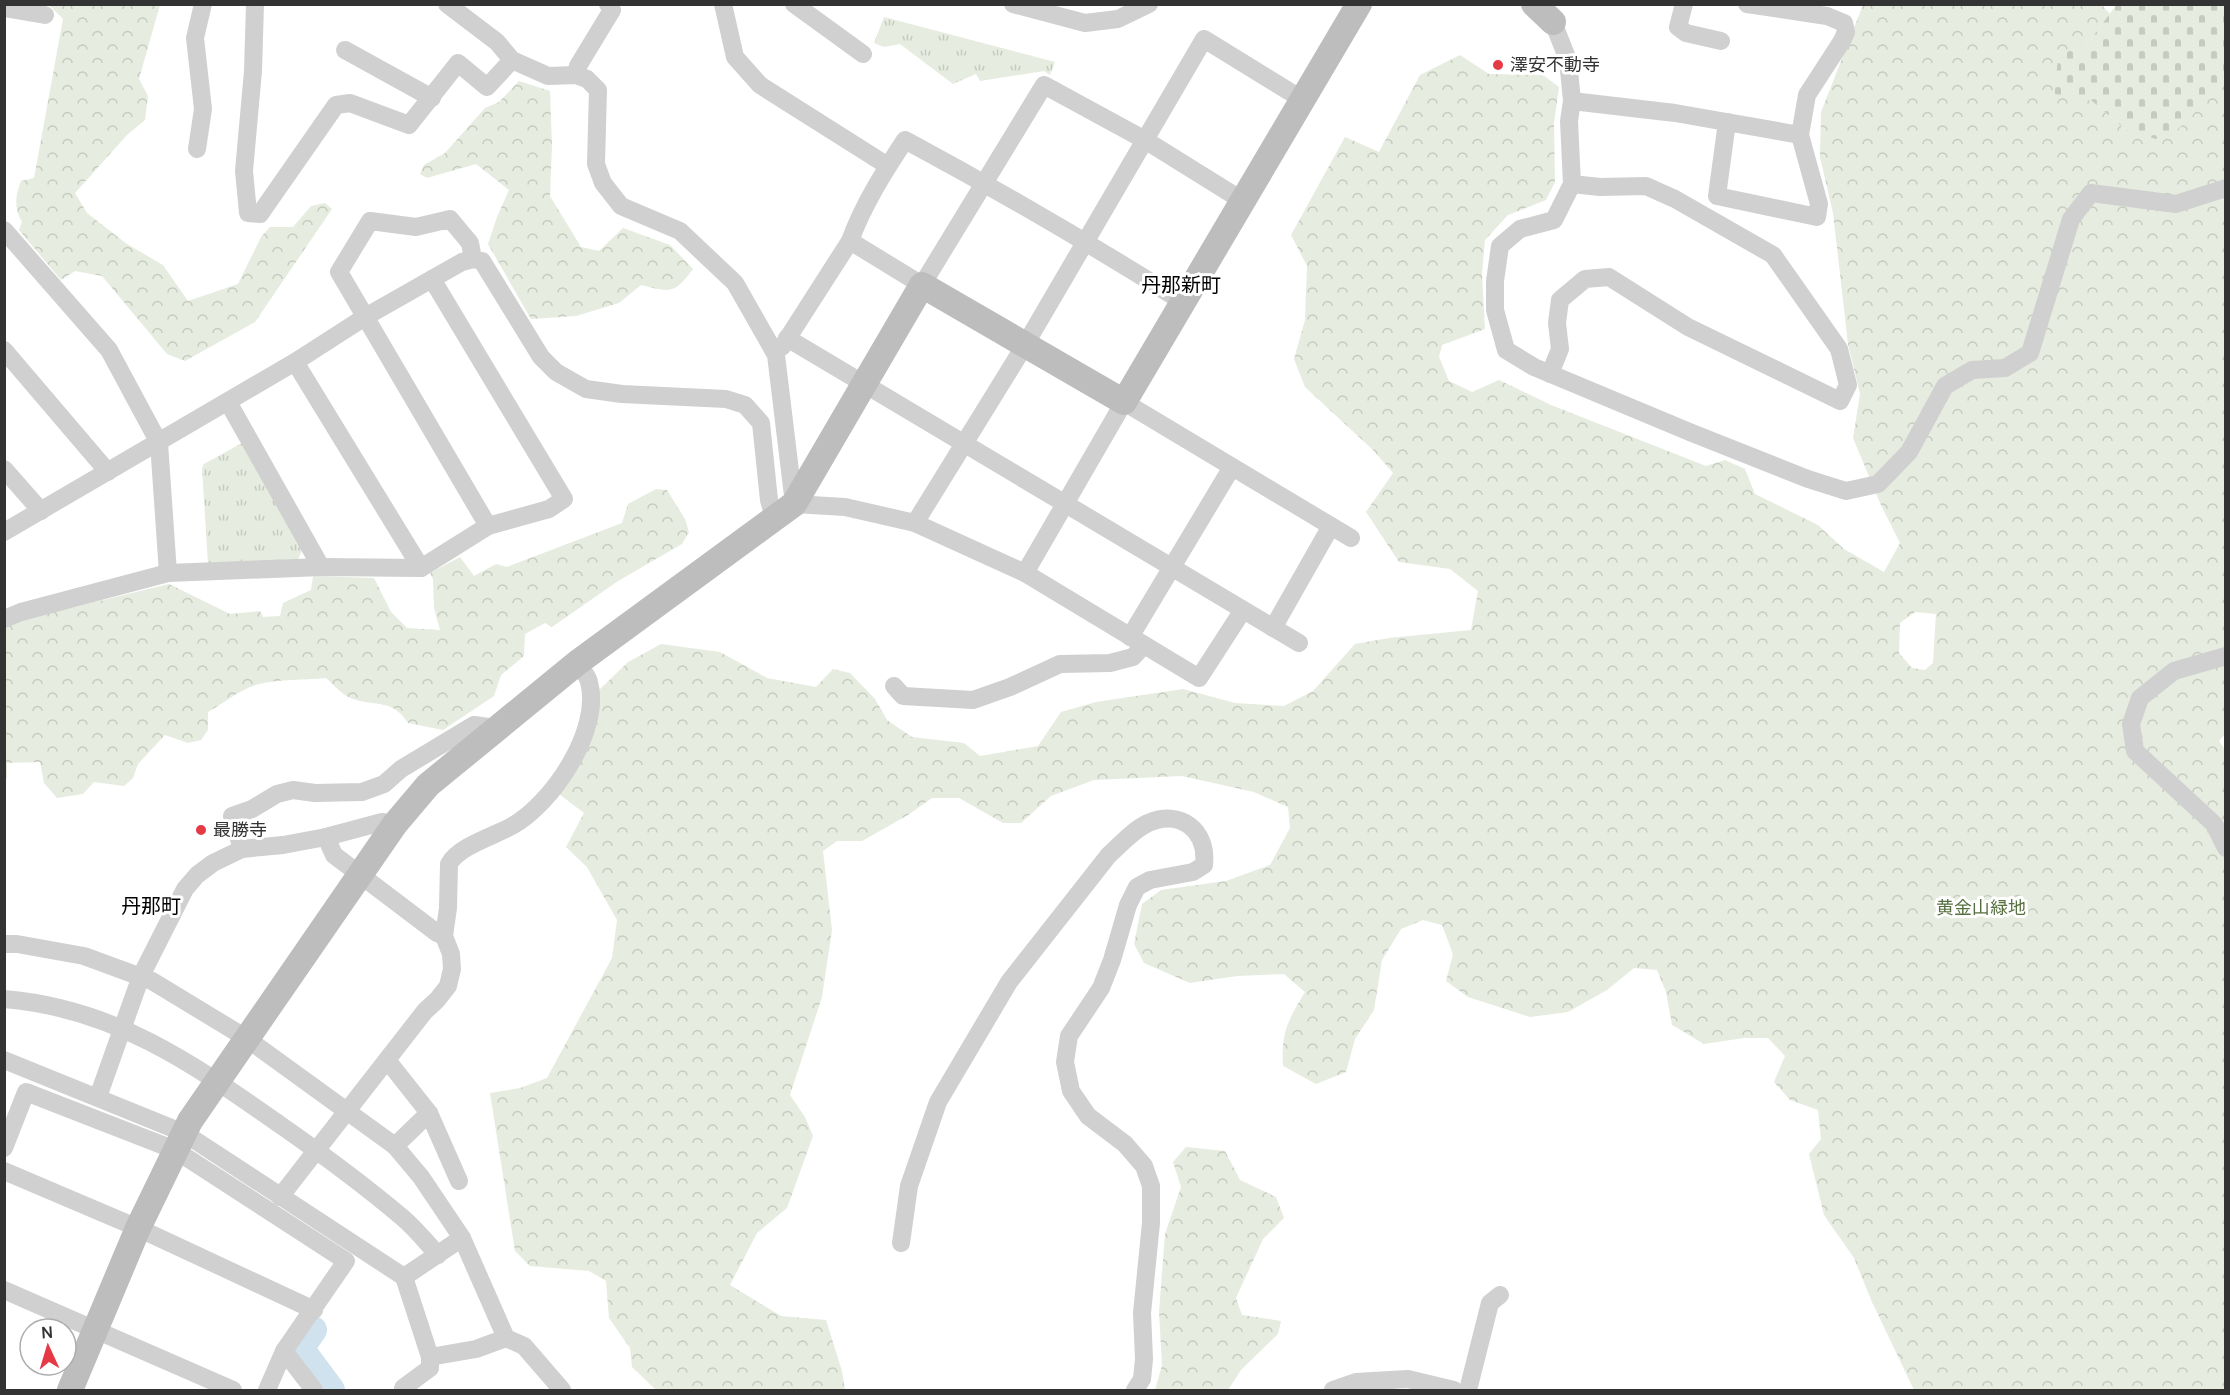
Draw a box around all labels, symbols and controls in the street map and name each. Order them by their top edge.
place label: 澤安不動寺 [1510,52,1600,76]
marker: 澤安不動寺 [1491,58,1505,72]
district label: 丹那新町 [1141,271,1221,298]
place label: 最勝寺 [213,817,267,841]
marker: 最勝寺 [194,823,208,837]
district label: 丹那町 [121,892,181,919]
park label: 黄金山緑地 [1936,895,2026,919]
north arrow [18,1317,78,1377]
text: N [40,1321,53,1343]

